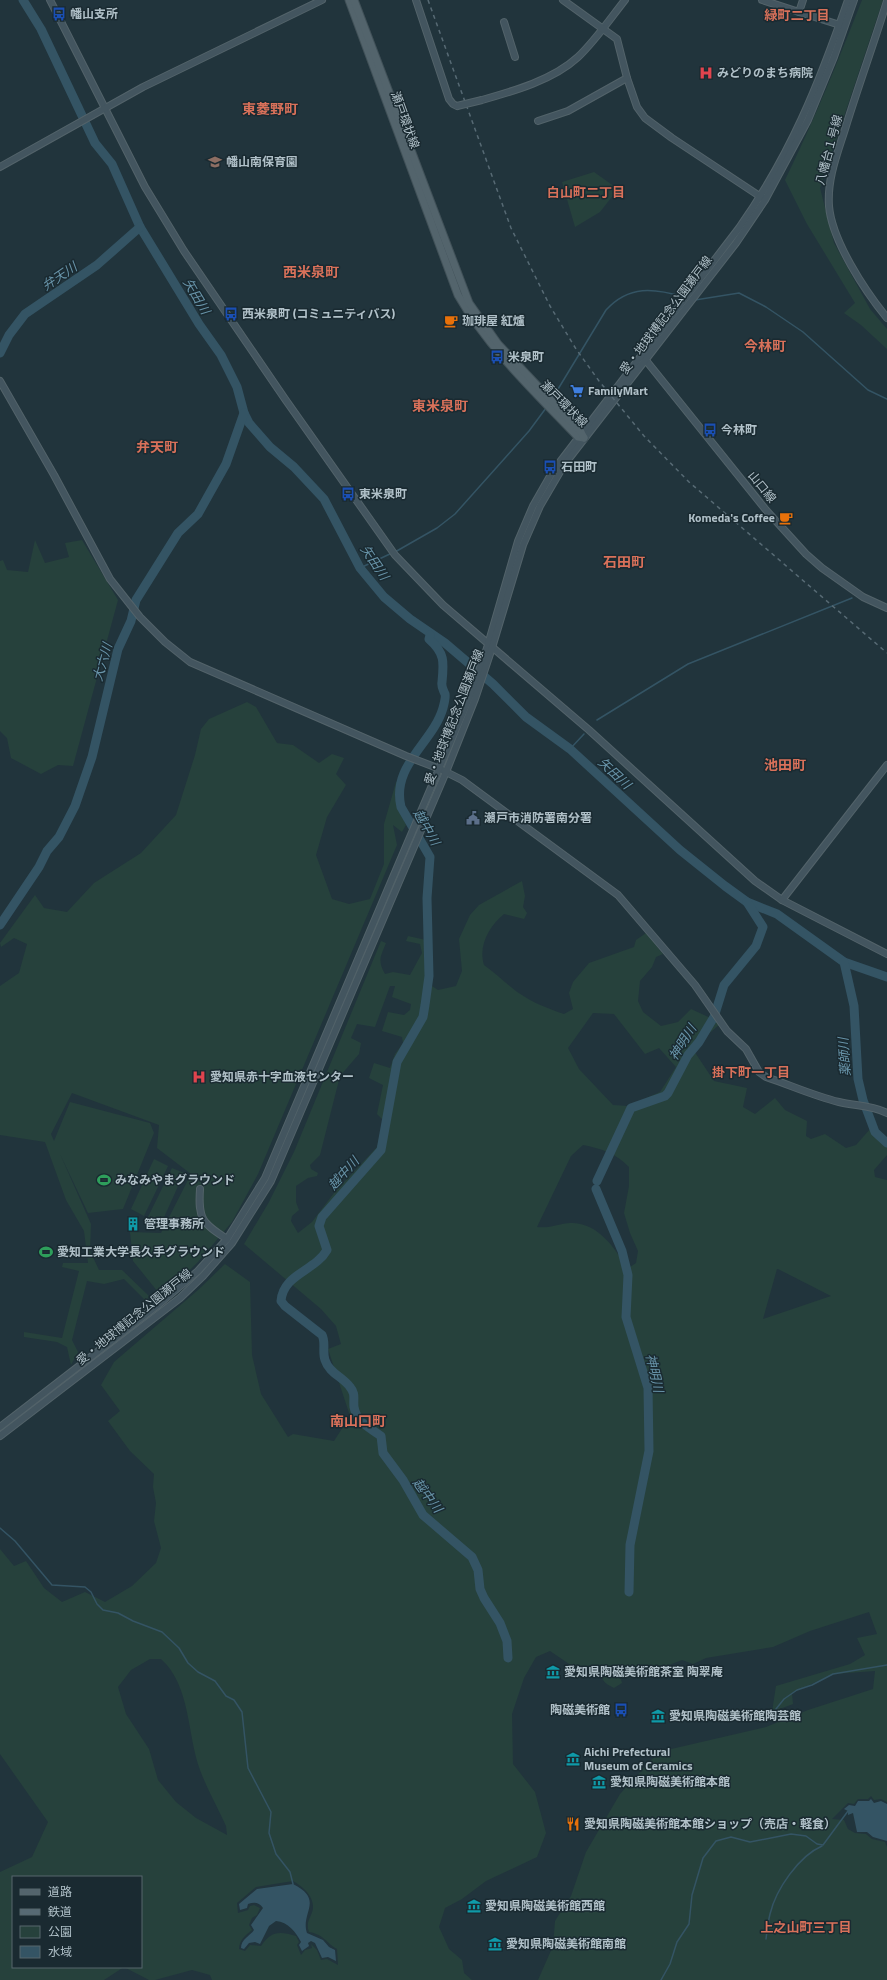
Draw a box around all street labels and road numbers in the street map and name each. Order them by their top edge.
street label: 瀬戸環状線 [386,88,425,151]
street label: 八幡台１号線 [810,113,847,187]
street label: 愛・地球博記念公園瀬戸線 [615,251,717,378]
street label: 瀬戸環状線 [536,376,592,432]
street label: 山口線 [744,467,781,507]
street label: 愛・地球博記念公園瀬戸線 [419,646,488,787]
street label: 愛・地球博記念公園瀬戸線 [72,1264,196,1369]

